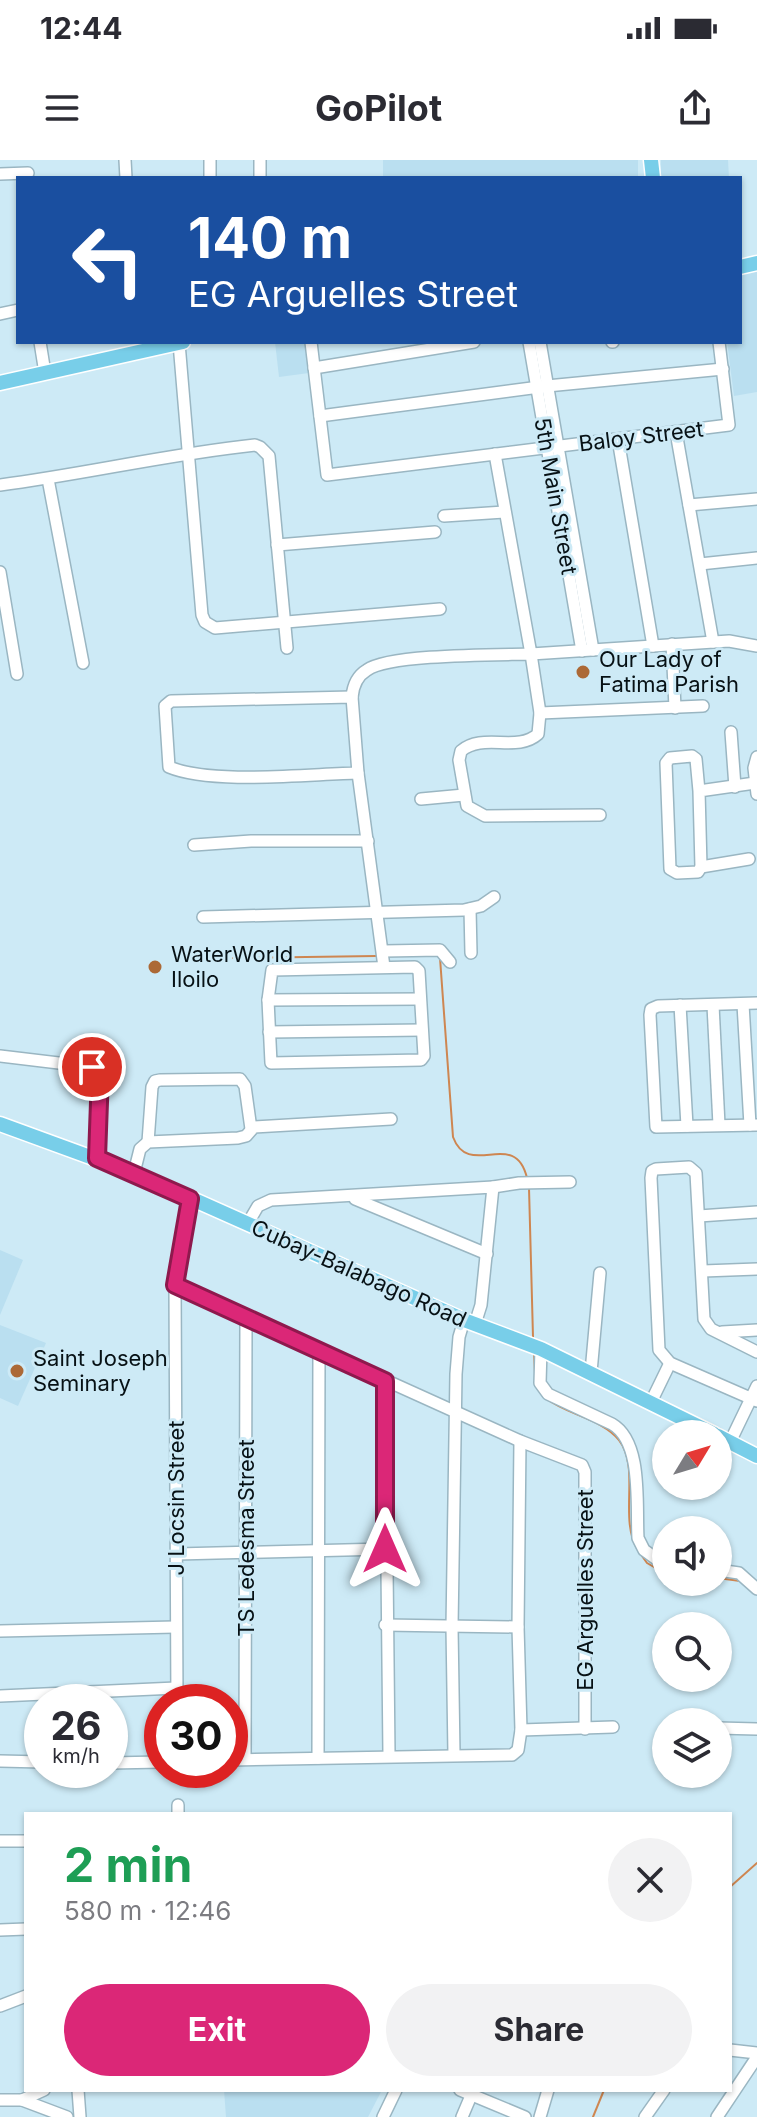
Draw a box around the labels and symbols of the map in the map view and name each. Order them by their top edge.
street label: Baloy Street [577,415,705,457]
street label: 5th Main Street [529,416,583,576]
place label: Our Lady of Fatima Parish [599,646,739,697]
marker: Our Lady of Fatima Parish [574,663,592,681]
place label: WaterWorld Iloilo [171,941,293,992]
marker: WaterWorld Iloilo [146,958,164,976]
pin [58,1033,126,1101]
street label: Cubay-Balabago Road [247,1214,471,1332]
place label: Saint Joseph Seminary [33,1345,168,1396]
marker: Saint Joseph Seminary [8,1362,26,1380]
street label: J Locsin Street [163,1420,189,1576]
north arrow [652,1420,732,1500]
street label: TS Ledesma Street [233,1439,259,1637]
street label: EG Arguelles Street [572,1489,598,1691]
position arrow [343,1507,427,1591]
speed limit sign: 30 [144,1684,248,1788]

